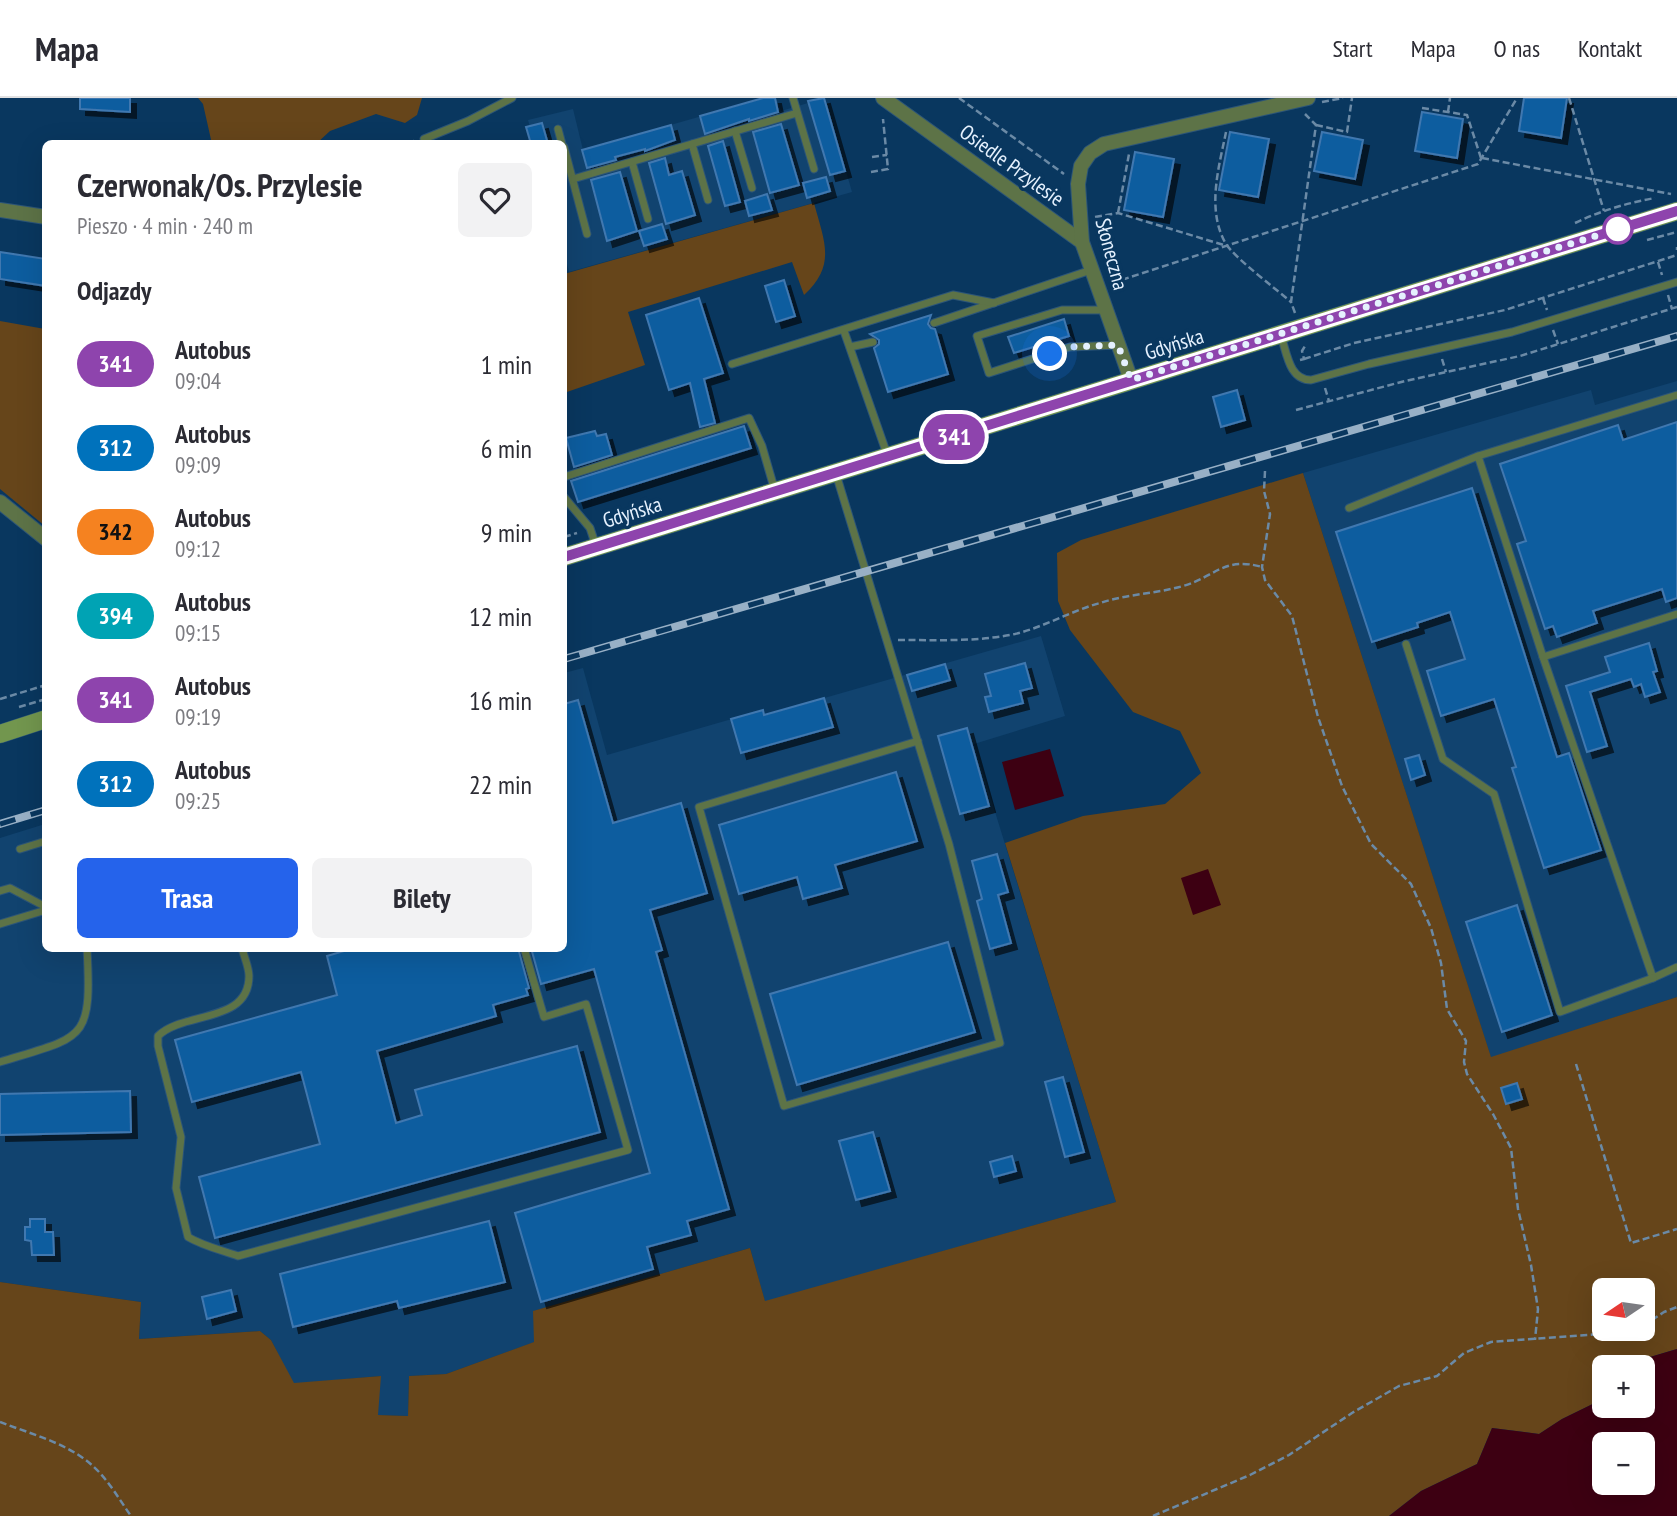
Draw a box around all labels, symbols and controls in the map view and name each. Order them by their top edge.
text: Mapa [35,27,99,70]
text: Start [1332,33,1373,64]
text: Mapa [1411,33,1456,64]
text: O nas [1494,33,1540,64]
text: Kontakt [1578,33,1642,64]
street label: Osiedle Przylesie [954,118,1070,212]
text: Czerwonak/Os. Przylesie [77,163,363,206]
button: heart [458,163,532,237]
text: Pieszo · 4 min · 240 m [77,211,253,240]
unlabelled marker [1603,214,1633,244]
street label: Słoneczna [1089,215,1135,293]
text: Odjazdy [77,274,151,307]
street label: Gdyńska [1141,322,1207,366]
text: Autobus [175,333,251,366]
your location [1032,336,1067,371]
text: 341 [98,348,133,379]
text: 1 min [481,348,532,381]
text: 09:04 [175,366,221,395]
line badge: 341 [914,414,994,460]
text: Autobus [175,417,251,450]
text: 341 [937,421,971,452]
text: 312 [98,432,133,463]
text: 6 min [481,432,532,465]
text: 09:09 [175,450,221,479]
street label: Gdyńska [599,490,665,534]
text: Autobus [175,501,251,534]
text: 342 [98,516,133,547]
text: 9 min [481,516,532,549]
text: 09:12 [175,534,221,563]
text: Autobus [175,585,251,618]
text: 394 [98,600,133,631]
text: 12 min [469,600,532,633]
text: 09:15 [175,618,221,647]
text: Autobus [175,669,251,702]
text: 341 [98,684,133,715]
text: 16 min [469,684,532,717]
text: 09:19 [175,702,221,731]
text: Autobus [175,753,251,786]
text: 312 [98,768,133,799]
text: 22 min [469,768,532,801]
text: 09:25 [175,786,221,815]
button: Trasa [77,858,298,938]
button: Bilety [312,858,532,938]
north arrow [1592,1278,1656,1340]
map controls [1592,1278,1655,1495]
button: + [1592,1355,1655,1418]
button: − [1592,1432,1655,1495]

